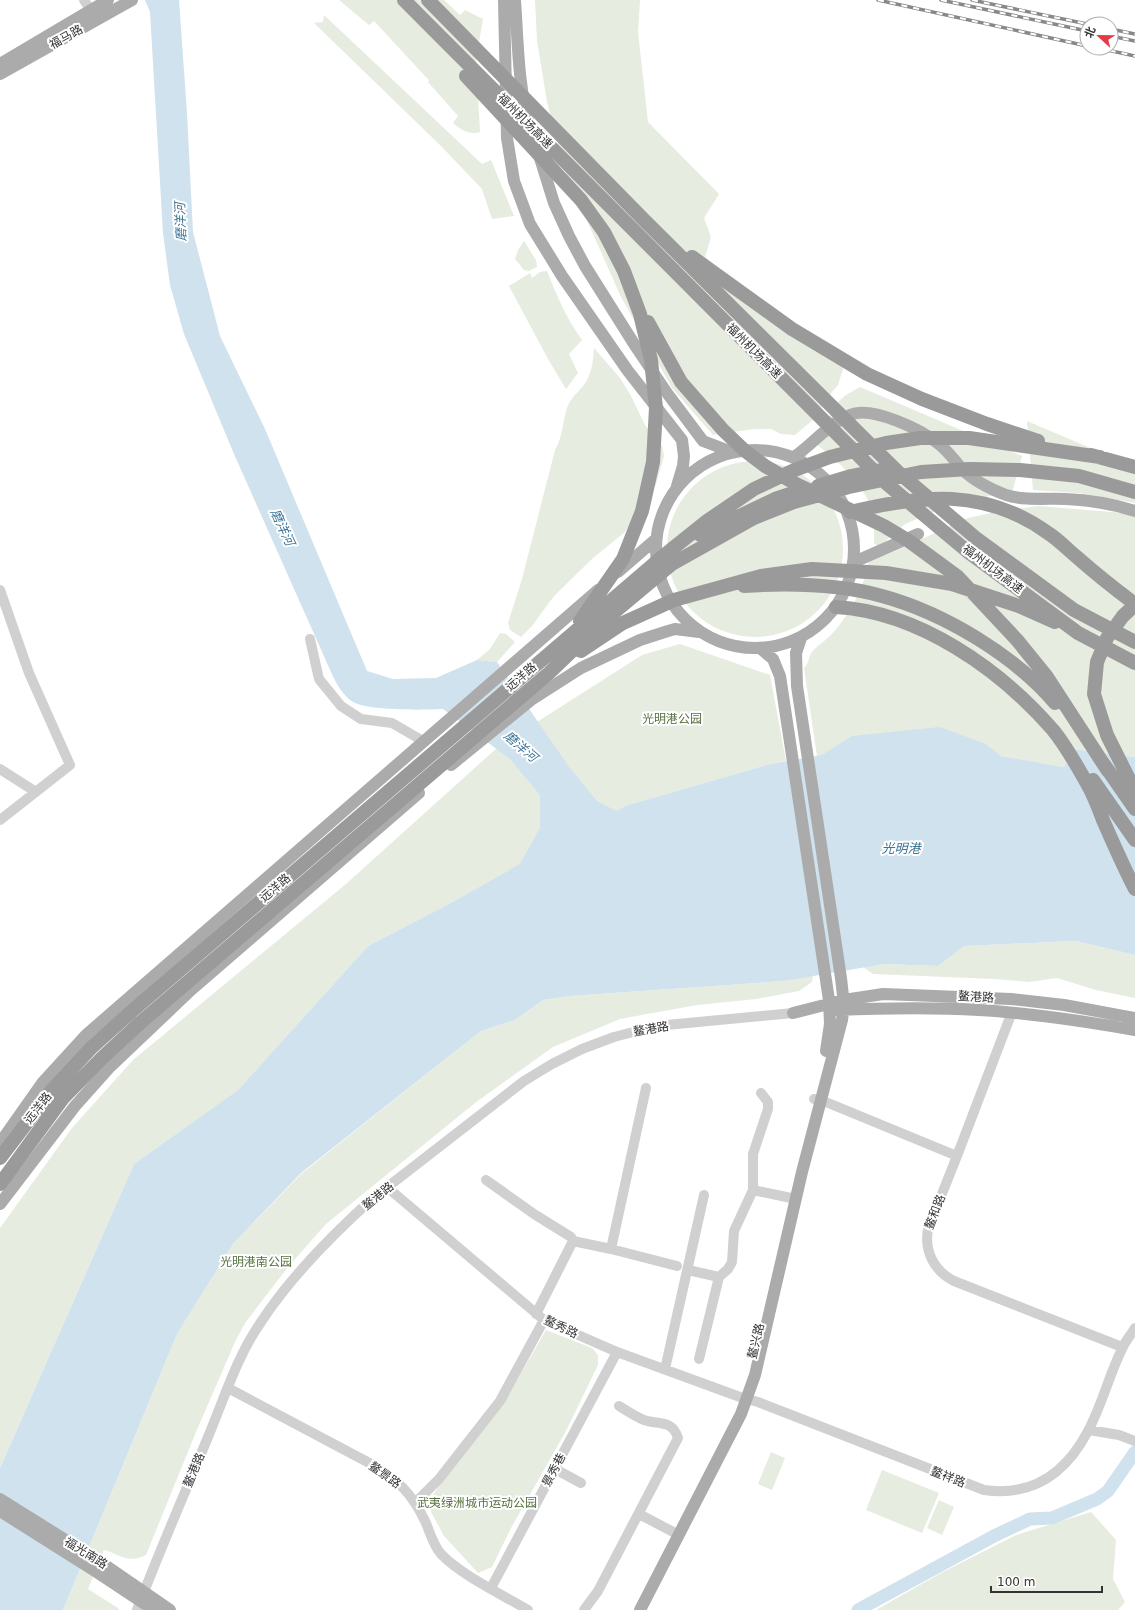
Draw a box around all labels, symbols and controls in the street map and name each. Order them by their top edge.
north arrow [1079,16,1119,56]
street label: 福马路 [47,22,85,52]
text: 北 [1082,25,1098,40]
street label: 福州机场高速 [495,91,555,151]
water label: 磨洋河 [172,199,189,242]
street label: 福州机场高速 [724,321,784,381]
water label: 磨洋河 [268,506,299,551]
street label: 福州机场高速 [960,542,1026,596]
street label: 远洋路 [503,660,539,694]
park label: 光明港公园 [642,712,702,726]
water label: 磨洋河 [501,728,543,767]
water label: 光明港 [881,841,922,856]
street label: 远洋路 [257,871,293,905]
street label: 鳌港路 [958,989,994,1005]
street label: 鳌港路 [632,1019,670,1039]
street label: 远洋路 [21,1090,55,1126]
street label: 鳌港路 [360,1179,396,1213]
street label: 鳌和路 [922,1193,948,1231]
park label: 光明港南公园 [220,1255,292,1269]
street label: 鳌秀路 [542,1313,580,1341]
street label: 鳌兴路 [745,1322,767,1360]
street label: 鳌港路 [181,1451,207,1489]
street label: 景秀巷 [539,1451,569,1489]
street label: 鳌景路 [366,1459,404,1491]
street label: 鳌祥路 [929,1464,967,1490]
park label: 武夷绿洲城市运动公园 [417,1496,537,1510]
street label: 福光南路 [62,1534,110,1572]
scale bar [991,1568,1102,1594]
text: 100 m [997,1575,1035,1589]

